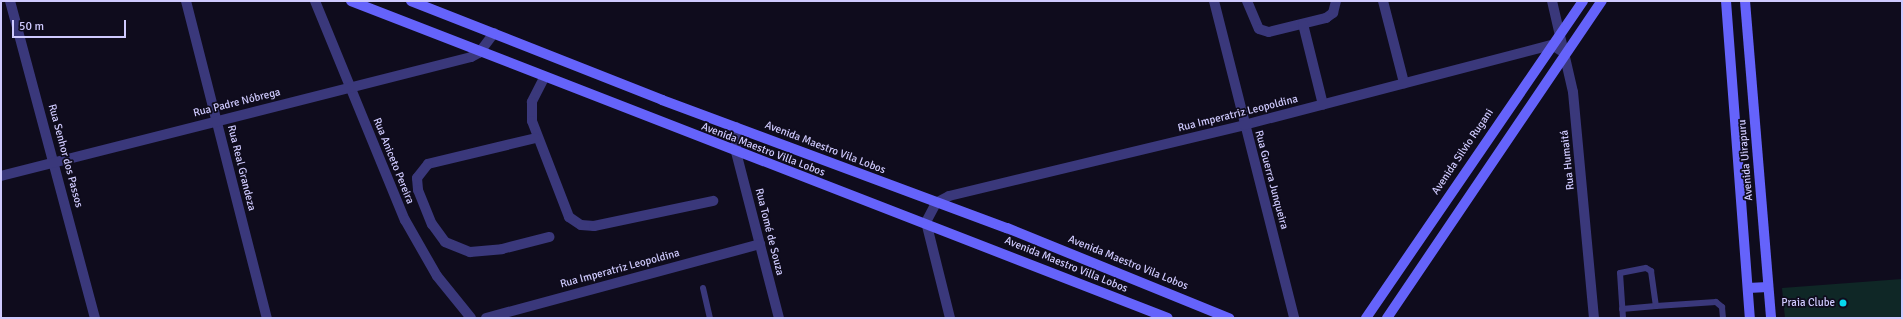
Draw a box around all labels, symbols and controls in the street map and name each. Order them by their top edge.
scale bar [14,12,128,38]
text: 50 m [19,19,44,34]
street label: Rua Padre Nóbrega [192,86,282,120]
street label: Rua Imperatriz Leopoldina [1177,93,1299,135]
street label: Rua Senhor dos Passos [45,103,85,209]
street label: Avenida Silvio Rugani [1429,107,1497,197]
street label: Rua Aniceto Pereira [370,116,416,206]
street label: Avenida Maestro Vila Lobos [763,119,887,177]
street label: Avenida Uirapuru [1736,119,1756,201]
street label: Avenida Maestro Villa Lobos [699,120,827,180]
street label: Rua Real Grandeza [224,124,258,212]
street label: Rua Guerra Junqueira [1251,129,1291,231]
street label: Rua Humaitá [1558,129,1578,191]
street label: Rua Tomé de Souza [752,187,786,277]
street label: Avenida Maestro Vila Lobos [1066,233,1190,293]
street label: Avenida Maestro Villa Lobos [1003,234,1129,296]
street label: Rua Imperatriz Leopoldina [559,247,681,291]
place label: Praia Clube [1781,296,1835,310]
marker: Praia Clube [1838,298,1848,308]

